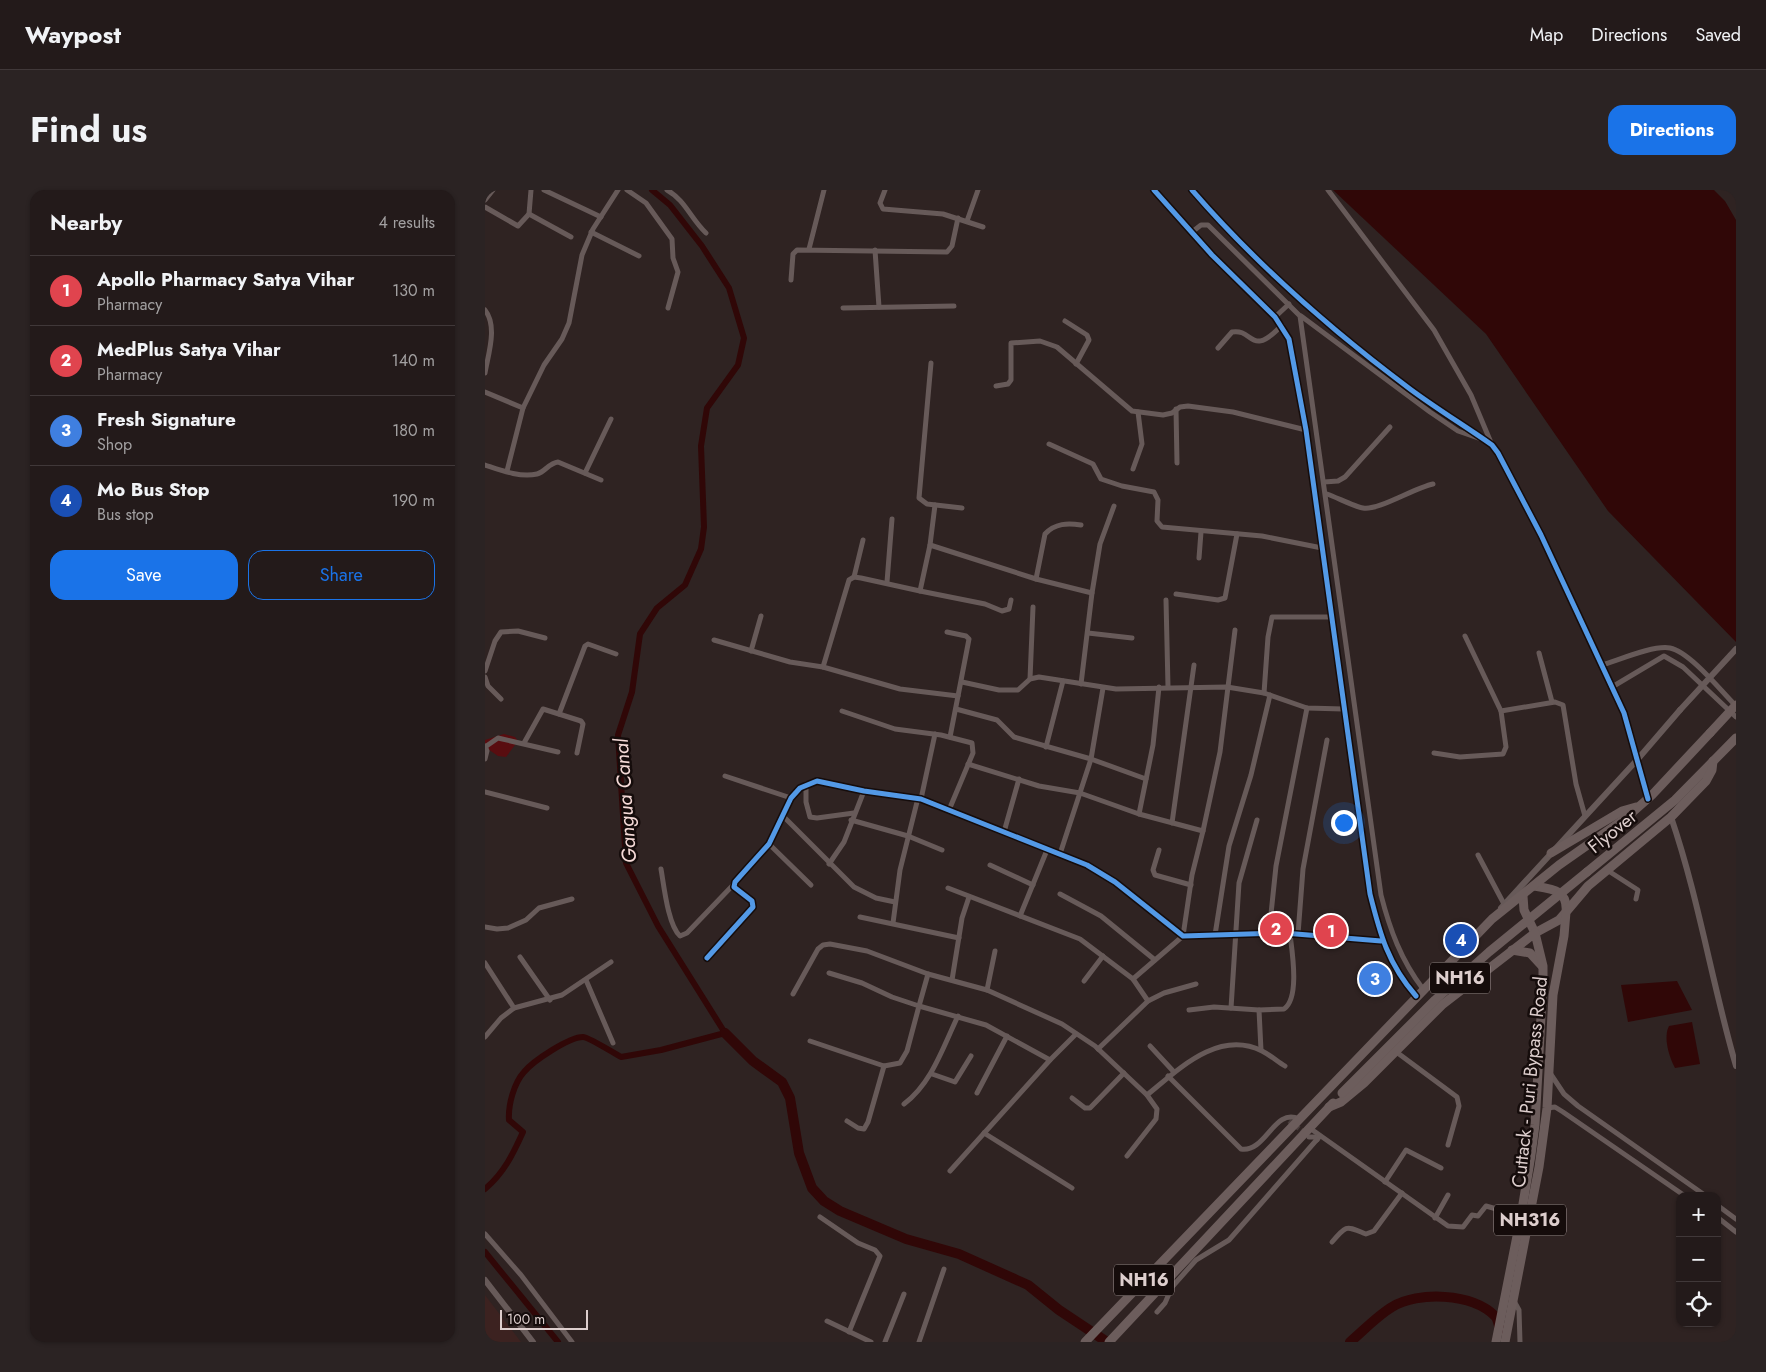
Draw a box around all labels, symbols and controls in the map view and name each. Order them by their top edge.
text: Waypost [25,17,121,52]
text: Map [1530,22,1563,48]
text: Directions [1591,22,1667,48]
text: Saved [1695,22,1741,48]
text: Find us [30,105,147,155]
button: Directions [1608,105,1736,155]
text: Nearby [50,208,122,238]
text: 4 results [379,211,435,234]
text: Apollo Pharmacy Satya Vihar [97,266,355,293]
text: 1 [62,279,70,302]
text: 130 m [392,279,435,302]
text: Pharmacy [97,293,162,316]
text: MedPlus Satya Vihar [97,336,281,363]
text: 2 [61,349,71,372]
text: 140 m [392,349,435,372]
text: Pharmacy [97,363,162,386]
text: Fresh Signature [97,406,236,433]
text: 3 [61,419,71,442]
text: 180 m [392,419,435,442]
text: Shop [97,433,132,456]
text: Mo Bus Stop [97,476,210,503]
text: 4 [60,489,72,512]
text: 190 m [392,489,435,512]
text: Bus stop [97,503,154,526]
button: Save [50,550,238,600]
button: Share [248,550,435,600]
water label: Gangua Canal [607,736,644,864]
street label: Flyover [1582,803,1643,860]
your location [1331,810,1357,836]
pin: 2 [1260,910,1292,948]
pin: 1 [1315,912,1347,950]
pin: 4 [1445,921,1477,959]
pin: 3 [1359,960,1391,998]
road number: NH16 [1430,962,1490,994]
street label: Cuttack - Puri Bypass Road [1505,975,1554,1189]
map controls [1676,1192,1721,1327]
button: + [1676,1192,1721,1237]
road number: NH316 [1494,1204,1566,1236]
button: − [1676,1237,1721,1282]
road number: NH16 [1114,1264,1174,1296]
button: locate [1676,1282,1721,1327]
scale bar [500,1307,587,1330]
text: 100 m [507,1309,545,1329]

